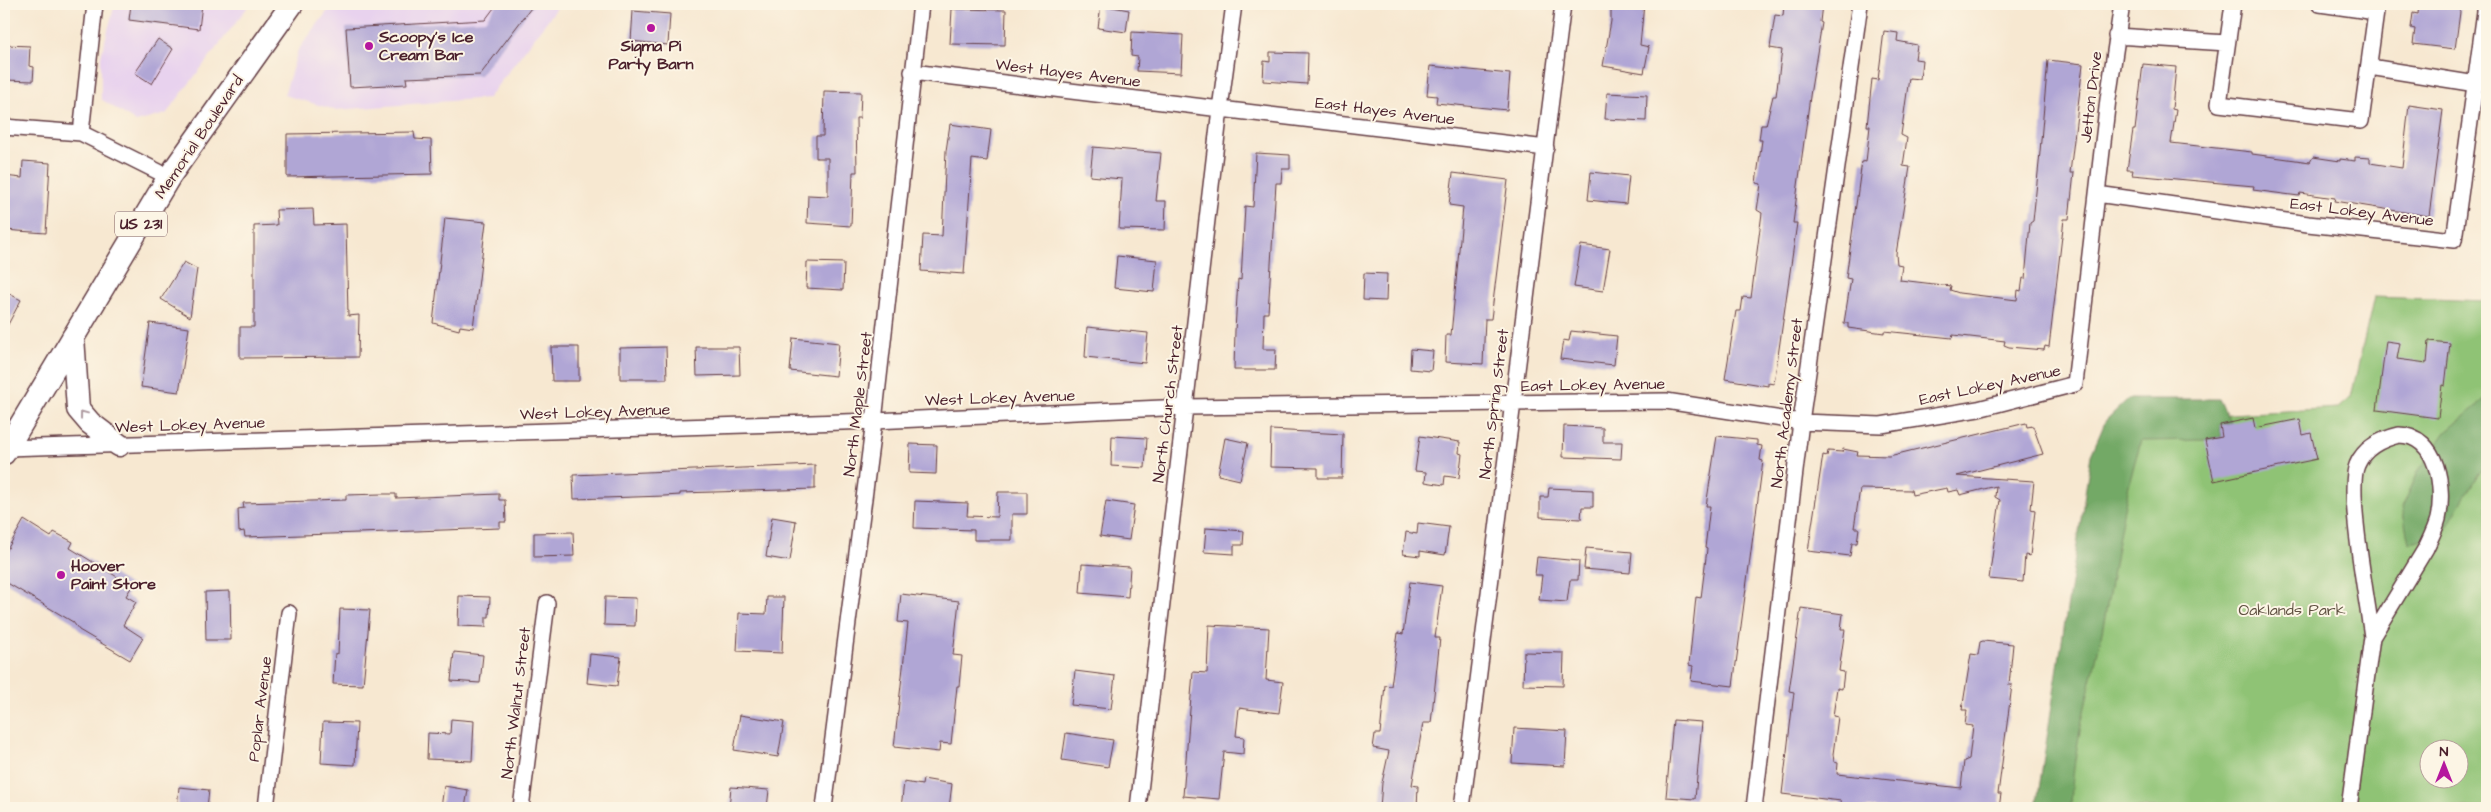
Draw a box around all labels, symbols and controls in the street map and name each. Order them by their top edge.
marker: Sigma Pi Party Barn [645,22,657,34]
place label: Scoopy's Ice Cream Bar [378,26,474,66]
place label: Sigma Pi Party Barn [608,35,694,76]
marker: Scoopy's Ice Cream Bar [363,40,375,52]
street label: Jetton Drive [2074,50,2108,144]
street label: West Hayes Avenue [994,53,1142,94]
street label: Memorial Boulevard [149,71,249,203]
street label: East Hayes Avenue [1314,92,1456,131]
street label: East Lokey Avenue [2289,192,2435,233]
road number: US 231 [115,212,167,236]
street label: North Academy Street [1766,316,1809,489]
street label: North Church Street [1147,323,1189,484]
street label: North Spring Street [1474,327,1515,480]
street label: North Maple Street [838,330,878,478]
street label: East Lokey Avenue [1917,359,2063,412]
street label: East Lokey Avenue [1521,373,1666,398]
street label: West Lokey Avenue [924,384,1076,413]
street label: West Lokey Avenue [519,398,671,427]
one-way arrow [80,411,88,420]
street label: West Lokey Avenue [114,411,266,440]
place label: Hoover Paint Store [71,555,156,595]
marker: Hoover Paint Store [55,569,67,581]
park label: Oaklands Park [2239,599,2346,621]
street label: North Walnut Street [496,625,536,780]
street label: Poplar Avenue [243,655,277,763]
north arrow [2418,740,2468,790]
text: N [2440,742,2449,762]

